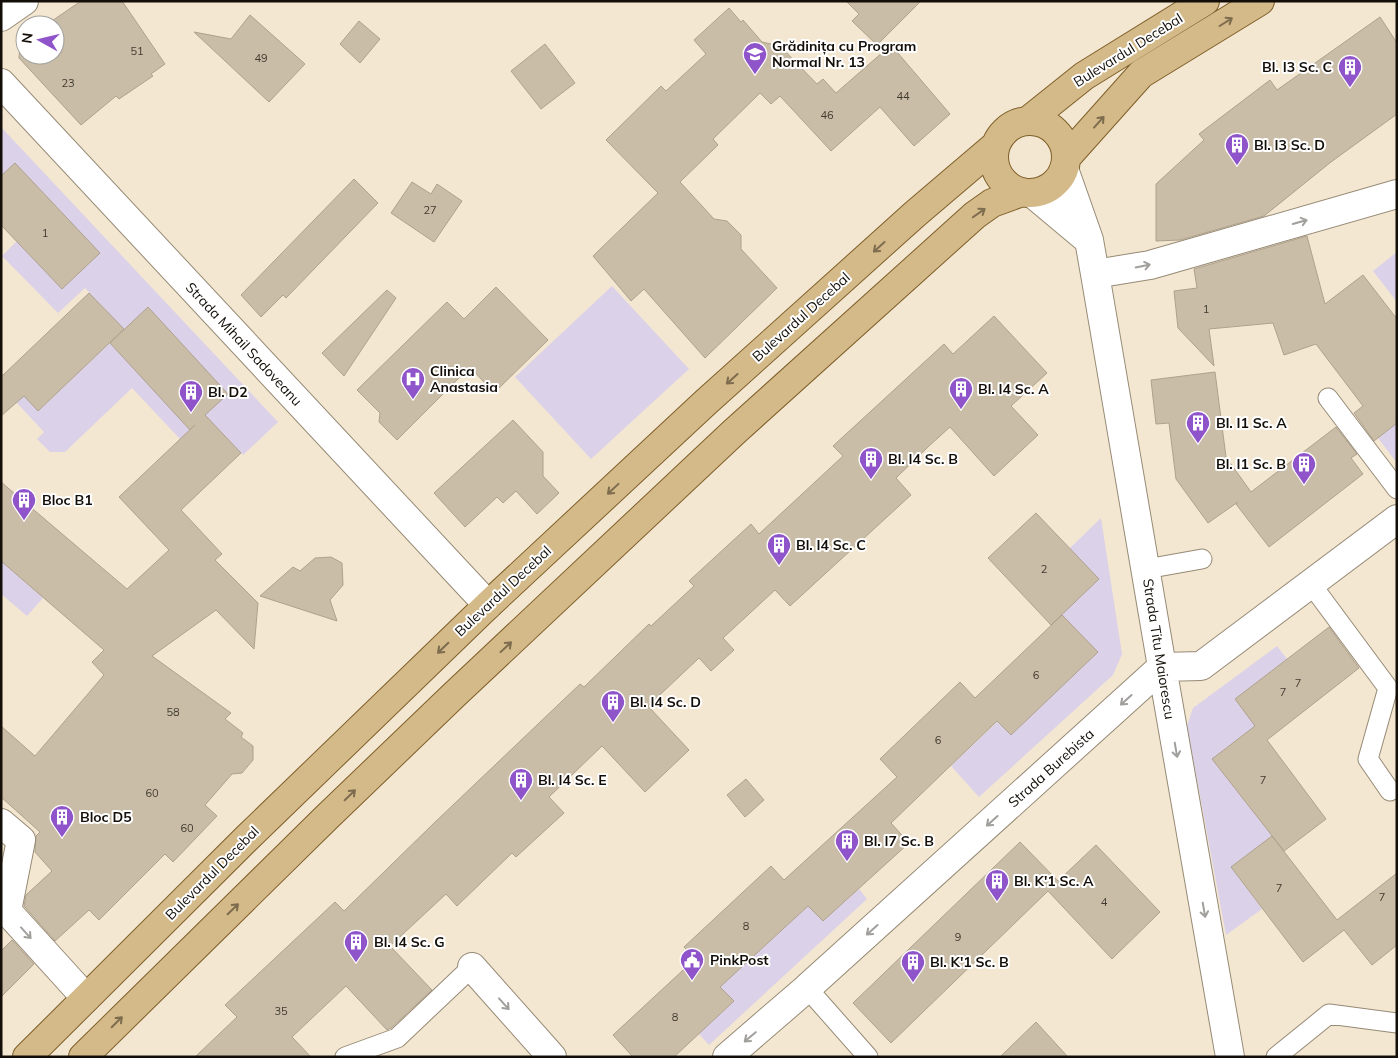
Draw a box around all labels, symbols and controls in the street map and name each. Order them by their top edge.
street label: Bulevardul Decebal [1070,9,1186,91]
north arrow [15,15,65,65]
one-way arrow [1218,17,1232,27]
text: N [17,32,37,45]
place label: Grădinița cu Program Normal Nr. 13 [772,37,916,71]
school or university icon: Grădinița cu Program Normal Nr. 13 [742,41,768,75]
house number: 51 [130,44,144,58]
house number: 49 [254,51,268,65]
building icon: Bl. I3 Sc. C [1337,54,1363,88]
place label: Bl. I3 Sc. C [1262,58,1332,76]
house number: 23 [61,76,75,90]
house number: 44 [896,89,910,103]
house number: 46 [820,108,834,122]
one-way arrow [1093,115,1105,128]
building icon: Bl. I3 Sc. D [1224,132,1250,166]
place label: Bl. I3 Sc. D [1254,136,1325,154]
house number: 27 [423,203,437,217]
one-way arrow [972,208,986,218]
one-way arrow [1291,217,1307,226]
house number: 1 [42,226,48,240]
one-way arrow [873,240,886,252]
one-way arrow [1135,260,1151,270]
street label: Bulevardul Decebal [748,268,854,366]
street label: Strada Mihail Sadoveanu [182,278,306,410]
house number: 1 [1203,302,1209,316]
place label: Clinica Anastasia [430,362,498,396]
hospital icon: Clinica Anastasia [400,366,426,400]
one-way arrow [726,373,739,384]
building icon: Bl. I4 Sc. A [948,376,974,410]
building icon: Bl. D2 [178,379,204,413]
place label: Bl. I4 Sc. A [978,380,1049,398]
place label: Bl. D2 [208,383,248,401]
building icon: Bl. I1 Sc. A [1185,410,1211,444]
place label: Bl. I1 Sc. A [1216,414,1287,432]
building icon: Bl. I4 Sc. B [858,446,884,480]
place label: Bl. I4 Sc. B [888,450,958,468]
building icon: Bl. I1 Sc. B [1291,451,1317,485]
place label: Bl. I1 Sc. B [1216,455,1286,473]
one-way arrow [606,483,619,495]
building icon: Bloc B1 [11,487,37,521]
place label: Bloc B1 [42,491,93,509]
building icon: Bl. I4 Sc. C [766,532,792,566]
place label: Bl. I4 Sc. C [796,536,866,554]
street label: Bulevardul Decebal [451,542,555,640]
house number: 2 [1041,562,1048,576]
street label: Strada Titu Maiorescu [1139,577,1179,721]
one-way arrow [499,641,512,653]
one-way arrow [437,642,450,654]
house number: 6 [1033,668,1040,682]
house number: 7 [1295,676,1301,690]
house number: 7 [1280,685,1286,699]
building icon: Bl. I4 Sc. D [600,689,626,723]
place label: Bl. I4 Sc. D [630,693,701,711]
one-way arrow [1119,694,1132,706]
house number: 58 [166,705,180,719]
street label: Strada Burebista [1004,725,1098,811]
house number: 6 [935,733,942,747]
one-way arrow [1172,741,1182,757]
building icon: Bl. I4 Sc. E [508,767,534,801]
place label: Bl. I4 Sc. E [538,771,607,789]
house number: 7 [1260,773,1266,787]
house number: 60 [145,786,159,800]
one-way arrow [343,789,356,801]
building icon: Bloc D5 [49,804,75,838]
place label: Bloc D5 [80,808,132,826]
one-way arrow [986,815,999,827]
house number: 60 [180,821,194,835]
street label: Bulevardul Decebal [161,822,263,924]
building icon: Bl. I7 Sc. B [834,828,860,862]
place label: Bl. I7 Sc. B [864,832,934,850]
building icon: Bl. K'1 Sc. A [984,868,1010,902]
place label: Bl. K'1 Sc. A [1014,872,1094,890]
house number: 7 [1276,881,1282,895]
house number: 7 [1379,890,1385,904]
house number: 4 [1101,895,1108,909]
one-way arrow [1200,901,1210,917]
one-way arrow [227,903,240,915]
house number: 8 [743,919,750,933]
one-way arrow [865,924,878,936]
one-way arrow [20,926,32,939]
building icon: Bl. I4 Sc. G [343,929,369,963]
house number: 9 [955,930,961,944]
place label: Bl. I4 Sc. G [374,933,445,951]
public building icon: PinkPost [679,947,705,981]
building icon: Bl. K'1 Sc. B [900,949,926,983]
place label: PinkPost [710,951,769,969]
place label: Bl. K'1 Sc. B [930,953,1009,971]
one-way arrow [499,997,510,1010]
house number: 35 [274,1004,288,1018]
house number: 8 [672,1010,679,1024]
one-way arrow [111,1016,123,1028]
one-way arrow [743,1032,756,1043]

